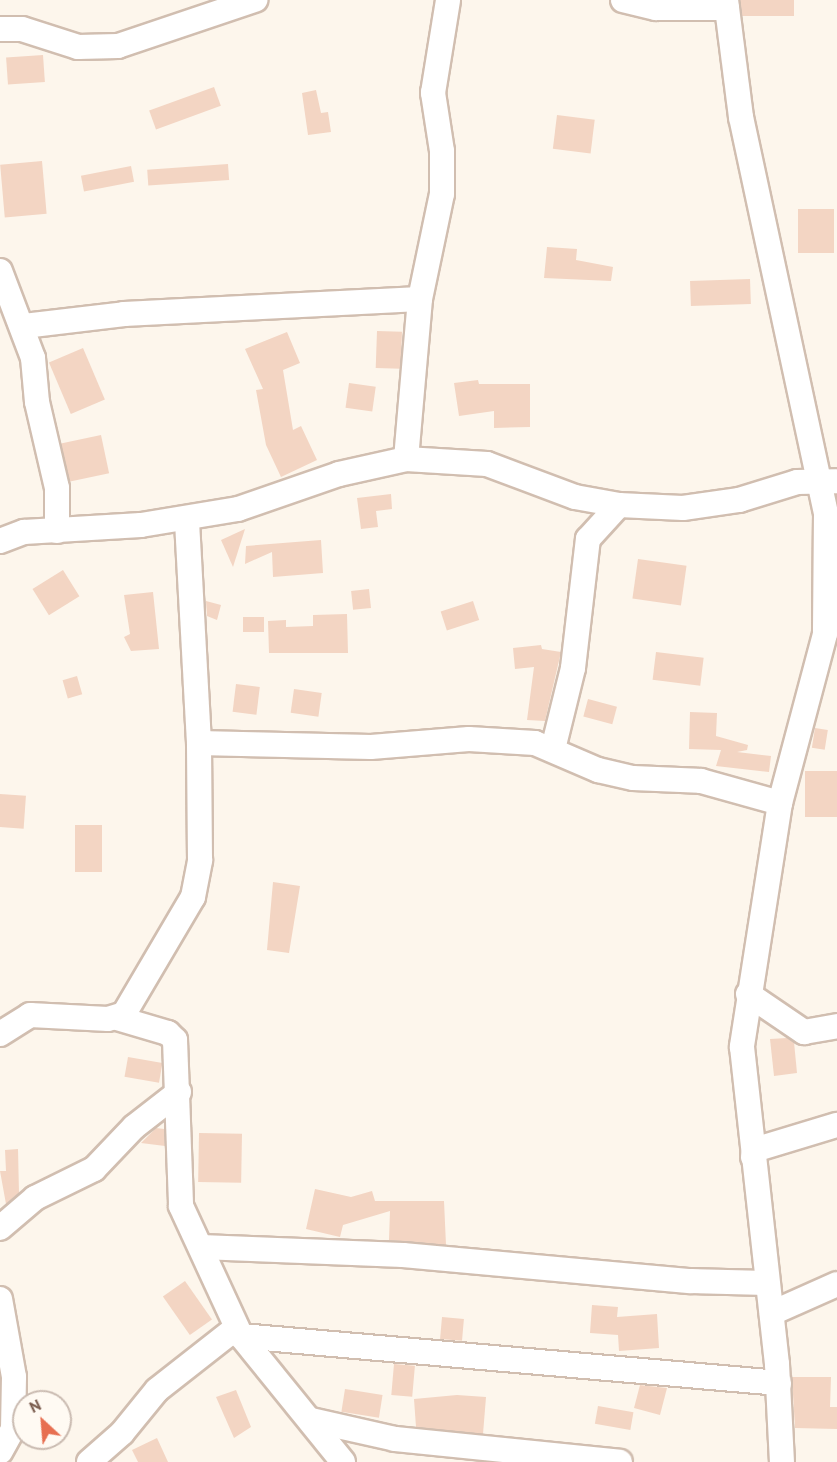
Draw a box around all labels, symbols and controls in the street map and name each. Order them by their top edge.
north arrow [12,1390,72,1450]
text: N [26,1394,44,1417]

